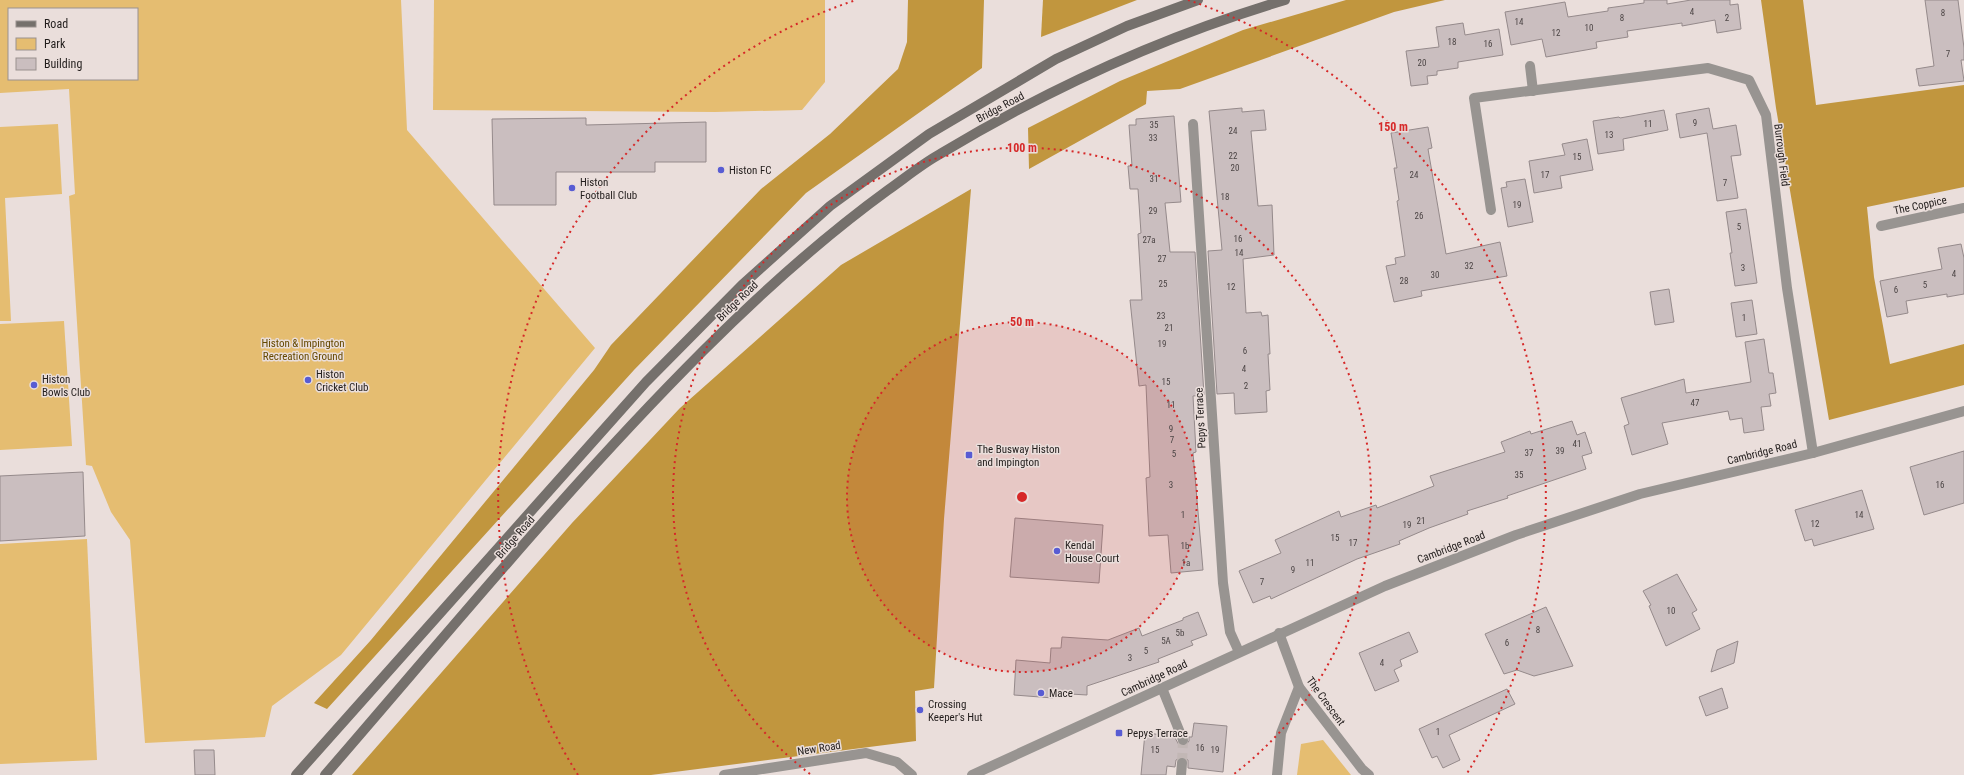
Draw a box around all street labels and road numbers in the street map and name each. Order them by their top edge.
street label: Bridge Road [974,89,1026,126]
street label: Burrough Field [1771,123,1792,187]
street label: The Coppice [1892,194,1948,217]
street label: Bridge Road [714,278,761,324]
street label: Pepys Terrace [1192,387,1209,449]
street label: Cambridge Road [1726,437,1799,467]
street label: Bridge Road [493,513,538,561]
street label: Cambridge Road [1415,529,1487,566]
street label: Cambridge Road [1119,657,1189,700]
street label: The Crescent [1304,674,1348,728]
street label: New Road [796,739,842,758]

